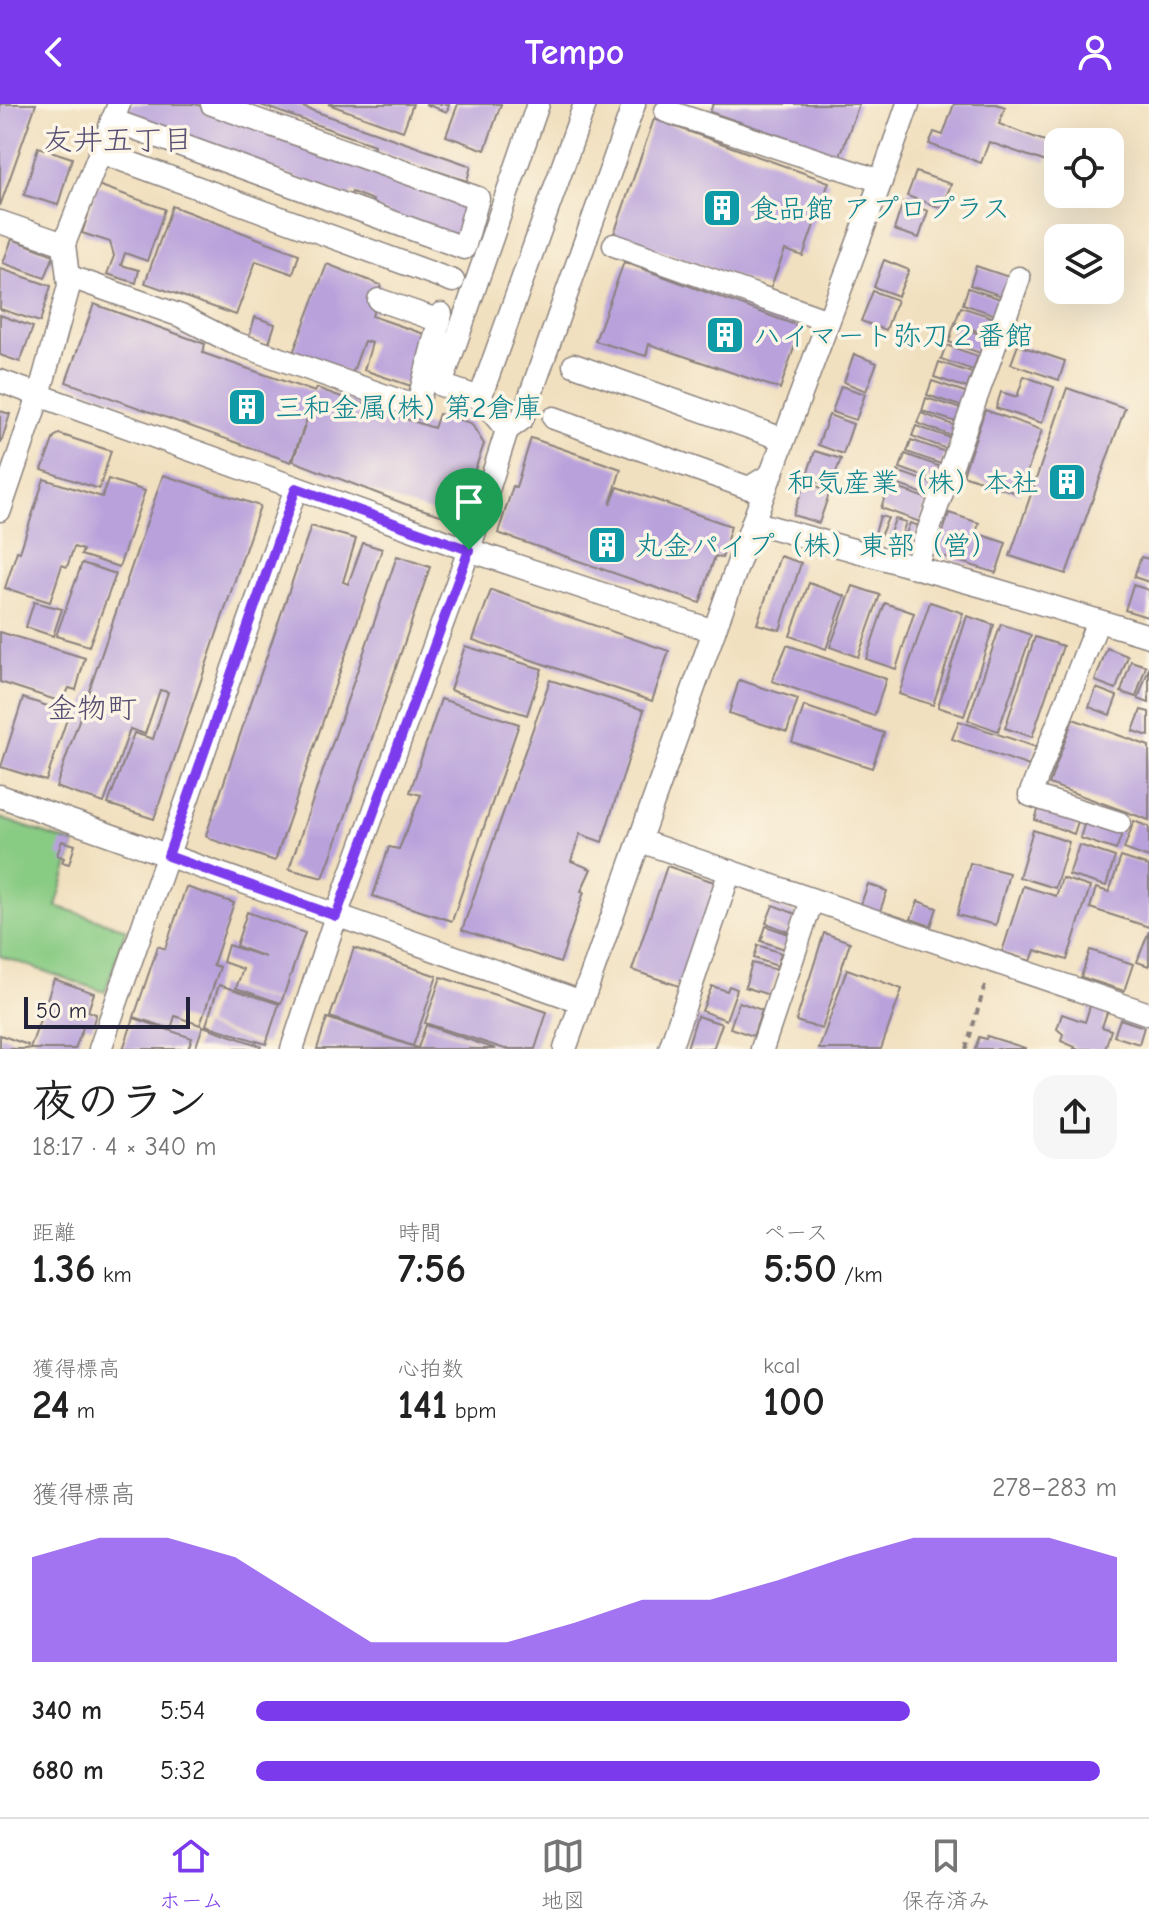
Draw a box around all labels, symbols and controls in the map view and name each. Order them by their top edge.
icon: back [32,30,76,74]
icon: person [1073,30,1117,74]
text: Tempo [525,32,624,73]
district label: 友井五丁目 [43,123,193,158]
map controls [1044,128,1124,304]
button: locate [1044,128,1124,208]
building icon: 食品館 アプロプラス [701,187,743,229]
place label: 食品館 アプロプラス [750,193,1010,225]
button: layers [1044,224,1124,304]
building icon: ハイマート弥刀２番館 [704,314,746,356]
place label: ハイマート弥刀２番館 [753,320,1033,352]
building icon: 三和金属(株) 第2倉庫 [226,386,268,428]
place label: 三和金属(株) 第2倉庫 [275,392,542,424]
building icon: 和気産業（株）本社 [1046,461,1088,503]
place label: 和気産業（株）本社 [787,467,1039,499]
pin [435,468,503,550]
icon: arrive [447,480,491,524]
building icon: 丸金パイプ（株）東部（営） [586,524,628,566]
place label: 丸金パイプ（株）東部（営） [635,530,999,562]
district label: 金物町 [47,691,137,726]
scale bar [24,993,190,1029]
text: 50 m [36,998,87,1024]
button: share [1033,1075,1117,1159]
text: 夜のラン [32,1076,208,1127]
text: 18:17 · 4 × 340 m [32,1132,216,1162]
text: 距離 [32,1220,76,1246]
text: 時間 [398,1220,442,1246]
text: ペース [763,1220,828,1246]
text: 1.36 [32,1246,96,1292]
text: 7:56 [398,1246,466,1292]
text: 5:50 [763,1246,837,1292]
text: km [96,1262,132,1288]
text: /km [837,1262,883,1288]
text: kcal [763,1353,800,1379]
text: 獲得標高 [32,1356,120,1382]
text: 心拍数 [398,1356,464,1382]
text: 100 [763,1379,825,1425]
text: 24 [32,1382,69,1428]
text: 141 [398,1382,447,1428]
text: m [69,1398,95,1424]
text: bpm [447,1398,496,1424]
text: 278–283 m [992,1473,1117,1503]
text: 獲得標高 [32,1480,136,1510]
text: 340 m [32,1696,102,1726]
text: 5:54 [160,1696,205,1726]
text: 680 m [32,1756,104,1786]
text: 5:32 [160,1756,206,1786]
tab: ホーム [159,1834,224,1914]
tab: 地図 [541,1834,585,1914]
tab: 保存済み [902,1834,990,1914]

